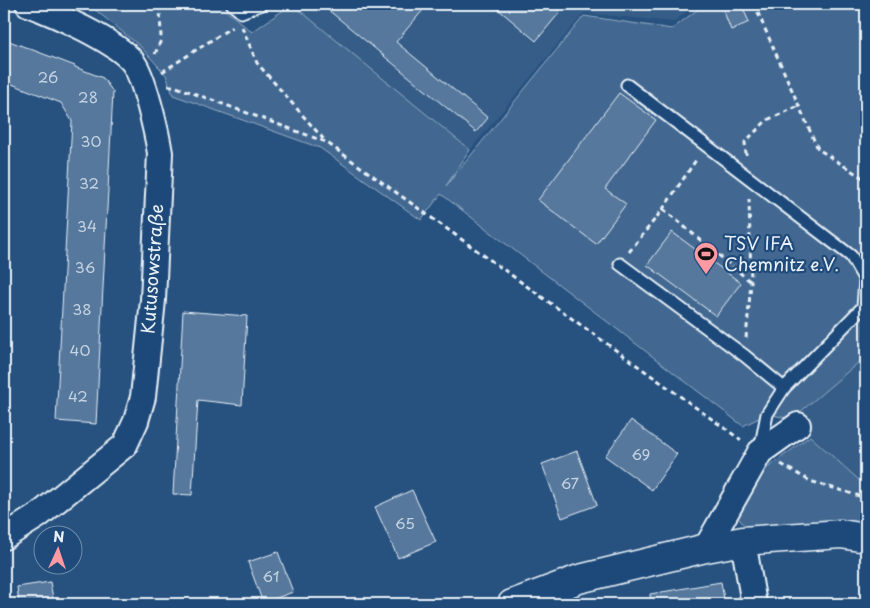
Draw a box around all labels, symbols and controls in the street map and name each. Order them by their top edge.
house number: 26 [38,65,58,88]
house number: 28 [78,85,98,108]
house number: 30 [81,129,101,152]
house number: 32 [79,171,99,194]
street label: Kutusowstraße [133,203,170,335]
house number: 34 [77,214,97,237]
place label: TSV IFA Chemnitz e.V. [724,229,839,277]
sports icon: TSV IFA Chemnitz e.V. [693,241,719,275]
house number: 36 [75,255,95,278]
house number: 38 [72,297,92,320]
house number: 40 [70,338,90,361]
house number: 42 [68,384,88,407]
house number: 69 [632,442,650,465]
house number: 67 [561,471,580,494]
house number: 65 [395,511,415,534]
north arrow [32,526,82,576]
text: N [53,526,65,547]
house number: 61 [263,564,279,587]

